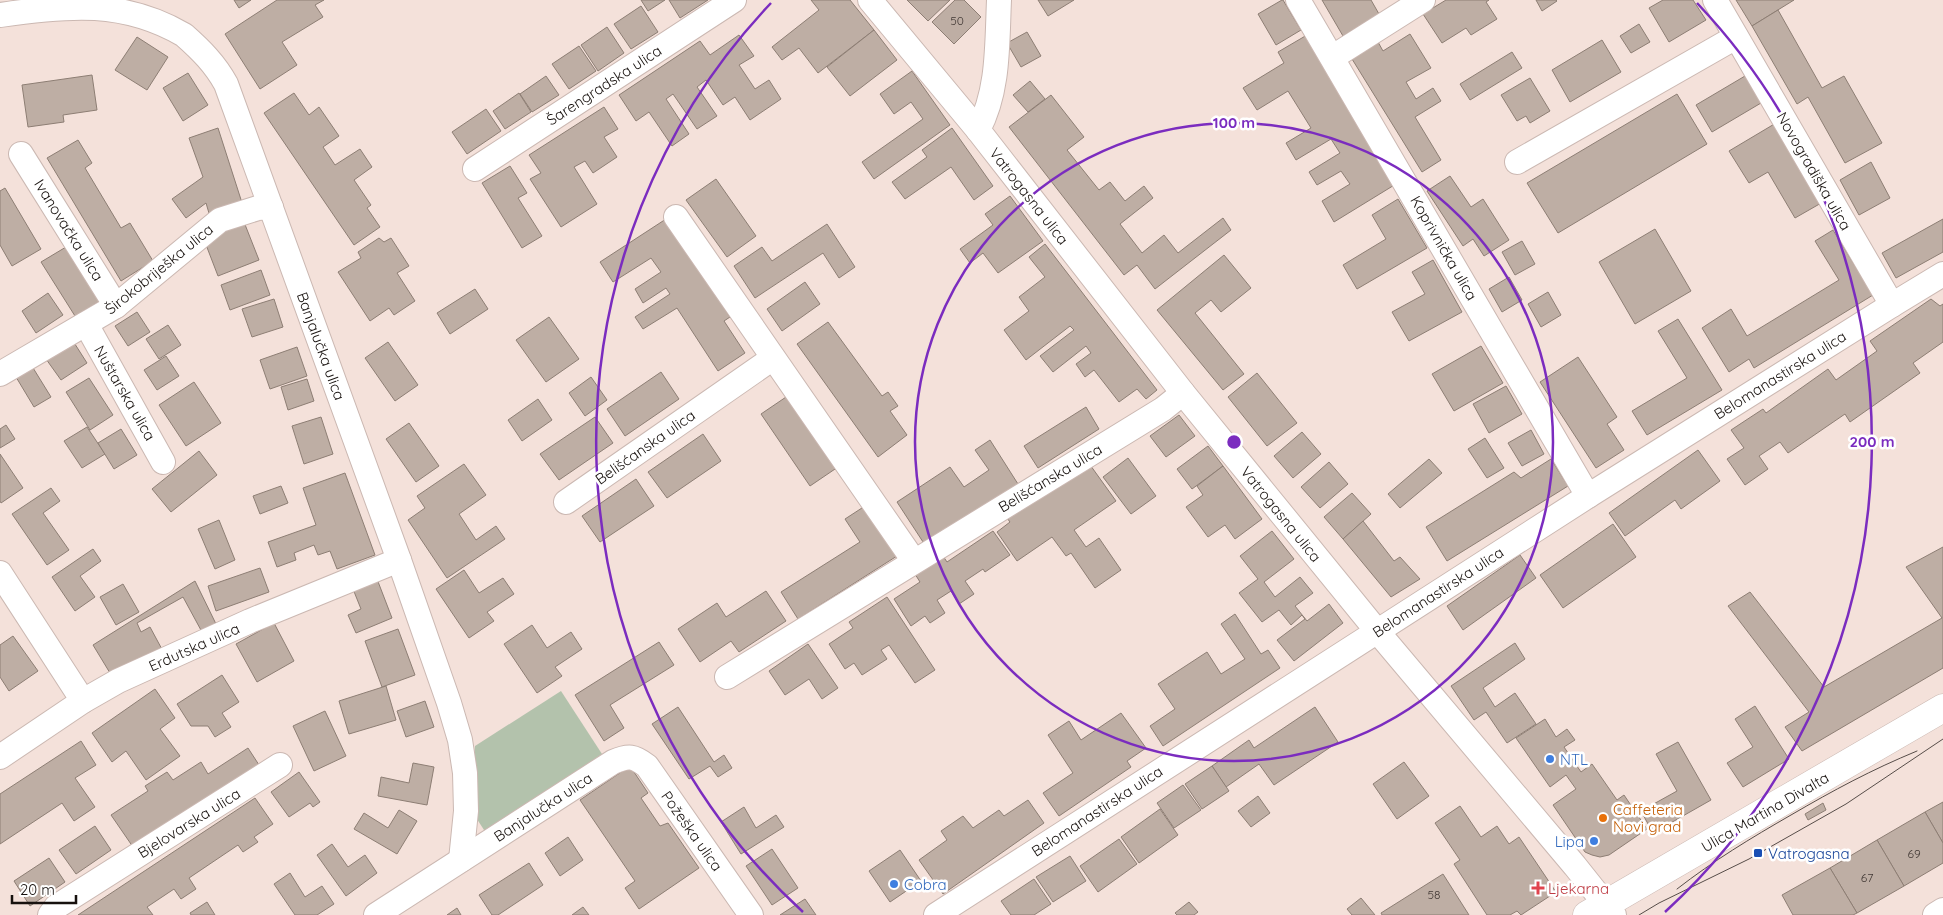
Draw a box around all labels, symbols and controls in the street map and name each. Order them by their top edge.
house number: 50 [950,13,964,28]
street label: Šarengradska ulica [543,41,665,129]
street label: Novogradiška ulica [1772,108,1856,234]
text: 100 m [1213,113,1255,132]
street label: Vatrogasna ulica [985,144,1073,248]
street label: Ivanovačka ulica [30,176,108,284]
street label: Koprivnička ulica [1406,192,1482,304]
street label: Širokobriješka ulica [101,220,217,318]
street label: Banjalučka ulica [293,289,349,403]
street label: Belomanastirska ulica [1710,327,1850,423]
street label: Nuštarska ulica [90,342,160,444]
street label: Belišćanska ulica [591,405,699,489]
text: 200 m [1850,432,1895,451]
centre of rings [1225,433,1243,451]
street label: Belišćanska ulica [995,440,1105,516]
street label: Vatrogasna ulica [1237,462,1325,566]
street label: Belomanastirska ulica [1369,543,1507,641]
street label: Erdutska ulica [146,618,242,676]
place label: NTL [1560,750,1588,769]
marker: NTL [1544,753,1556,765]
street label: Belomanastirska ulica [1028,762,1166,860]
street label: Banjalučka ulica [490,768,596,846]
street label: Ulica Martina Divalta [1698,768,1832,856]
street label: Bjelovarska ulica [134,784,244,862]
street label: Požeška ulica [657,787,727,875]
place label: Caffeteria Novi grad [1613,800,1683,836]
marker: Caffeteria Novi grad [1597,812,1609,824]
place label: Lipa [1555,832,1584,851]
marker: Lipa [1588,835,1600,847]
place label: Vatrogasna [1768,844,1850,863]
house number: 69 [1907,846,1921,861]
marker: Vatrogasna [1752,847,1764,859]
house number: 67 [1861,870,1873,885]
scale bar [12,872,76,904]
place label: Cobra [904,875,947,894]
marker: Cobra [888,878,900,890]
place label: Ljekarna [1548,879,1609,898]
text: 20 m [20,880,55,899]
marker: Ljekarna [1532,882,1544,894]
house number: 58 [1427,887,1441,902]

